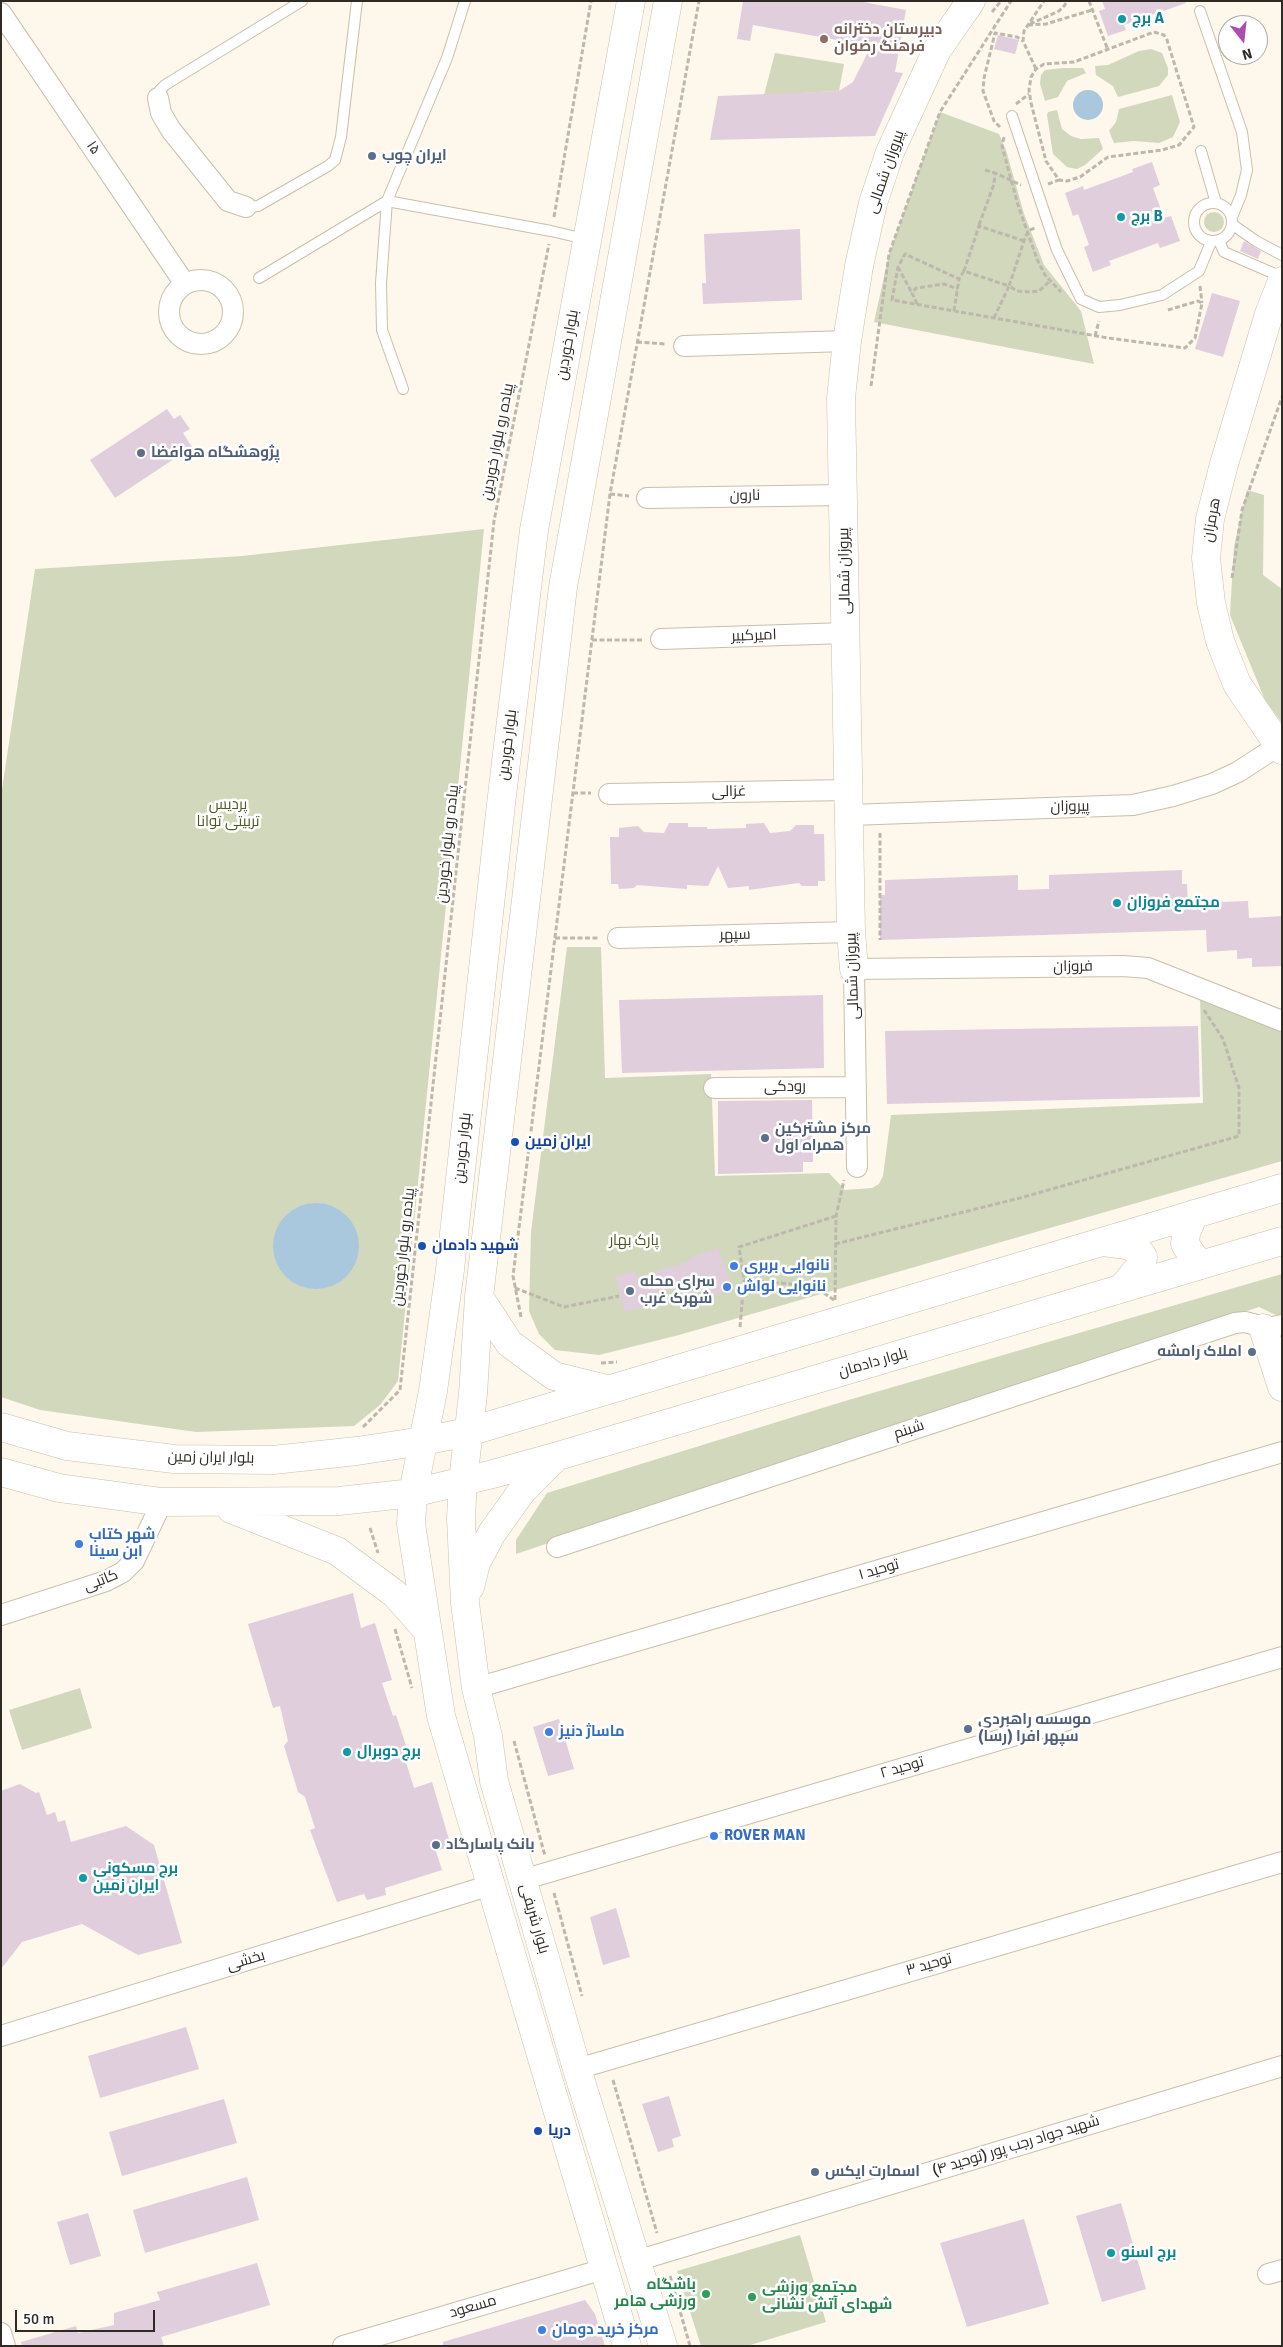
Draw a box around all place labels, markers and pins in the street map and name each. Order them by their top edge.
place label: برج A [1132,10,1164,28]
marker: برج A [1116,13,1128,25]
place label: دبیرستان دخترانه فرهنگ رضوان [834,21,942,56]
marker: دبیرستان دخترانه فرهنگ رضوان [818,33,830,45]
place label: ایران چوب [382,147,447,165]
marker: ایران چوب [366,150,378,162]
place label: برج B [1131,208,1163,226]
marker: برج B [1115,211,1127,223]
place label: پژوهشگاه هوافضا [151,444,280,462]
marker: پژوهشگاه هوافضا [135,447,147,459]
place label: مجتمع فروزان [1127,894,1220,912]
marker: مجتمع فروزان [1111,897,1123,909]
place label: مرکز مشترکین همراه اول [775,1120,871,1155]
marker: مرکز مشترکین همراه اول [759,1132,771,1144]
place label: ایران زمین [525,1133,591,1151]
marker: ایران زمین [509,1136,521,1148]
place label: شهید دادمان [432,1237,519,1255]
marker: شهید دادمان [416,1240,428,1252]
place label: نانوایی بربری [744,1257,830,1275]
marker: نانوایی بربری [728,1260,740,1272]
place label: سرای محله شهرک غرب [640,1273,715,1308]
place label: نانوایی لواش [737,1278,826,1296]
marker: نانوایی لواش [721,1281,733,1293]
marker: سرای محله شهرک غرب [624,1285,636,1297]
place label: املاک رامشه [1157,1343,1242,1361]
marker: املاک رامشه [1246,1346,1258,1358]
place label: شهر کتاب ابن سینا [89,1526,155,1561]
marker: شهر کتاب ابن سینا [73,1538,85,1550]
place label: موسسه راهبردی سپهر افرا (رسا) [978,1711,1091,1746]
place label: ماساژ دنیز [559,1723,625,1741]
marker: موسسه راهبردی سپهر افرا (رسا) [962,1723,974,1735]
marker: ماساژ دنیز [543,1726,555,1738]
place label: برج دوبرال [357,1743,421,1761]
marker: برج دوبرال [341,1746,353,1758]
place label: ROVER MAN [724,1827,806,1845]
marker: ROVER MAN [708,1830,720,1842]
place label: بانک پاسارگاد [446,1836,535,1854]
marker: بانک پاسارگاد [430,1839,442,1851]
place label: برج مسکونی ایران زمین [93,1860,178,1895]
marker: برج مسکونی ایران زمین [77,1872,89,1884]
place label: دریا [548,2122,571,2140]
marker: دریا [532,2125,544,2137]
place label: اسمارت ایکس [825,2163,920,2181]
marker: اسمارت ایکس [809,2166,821,2178]
place label: برج اسنو [1121,2244,1176,2262]
marker: برج اسنو [1105,2247,1117,2259]
place label: باشگاه ورزشی هامر [614,2276,696,2311]
place label: مجتمع ورزشی شهدای آتش نشانی [762,2279,892,2314]
marker: باشگاه ورزشی هامر [700,2288,712,2300]
marker: مجتمع ورزشی شهدای آتش نشانی [746,2291,758,2303]
place label: مرکز خرید دومان [552,2321,659,2339]
marker: مرکز خرید دومان [536,2324,548,2336]

